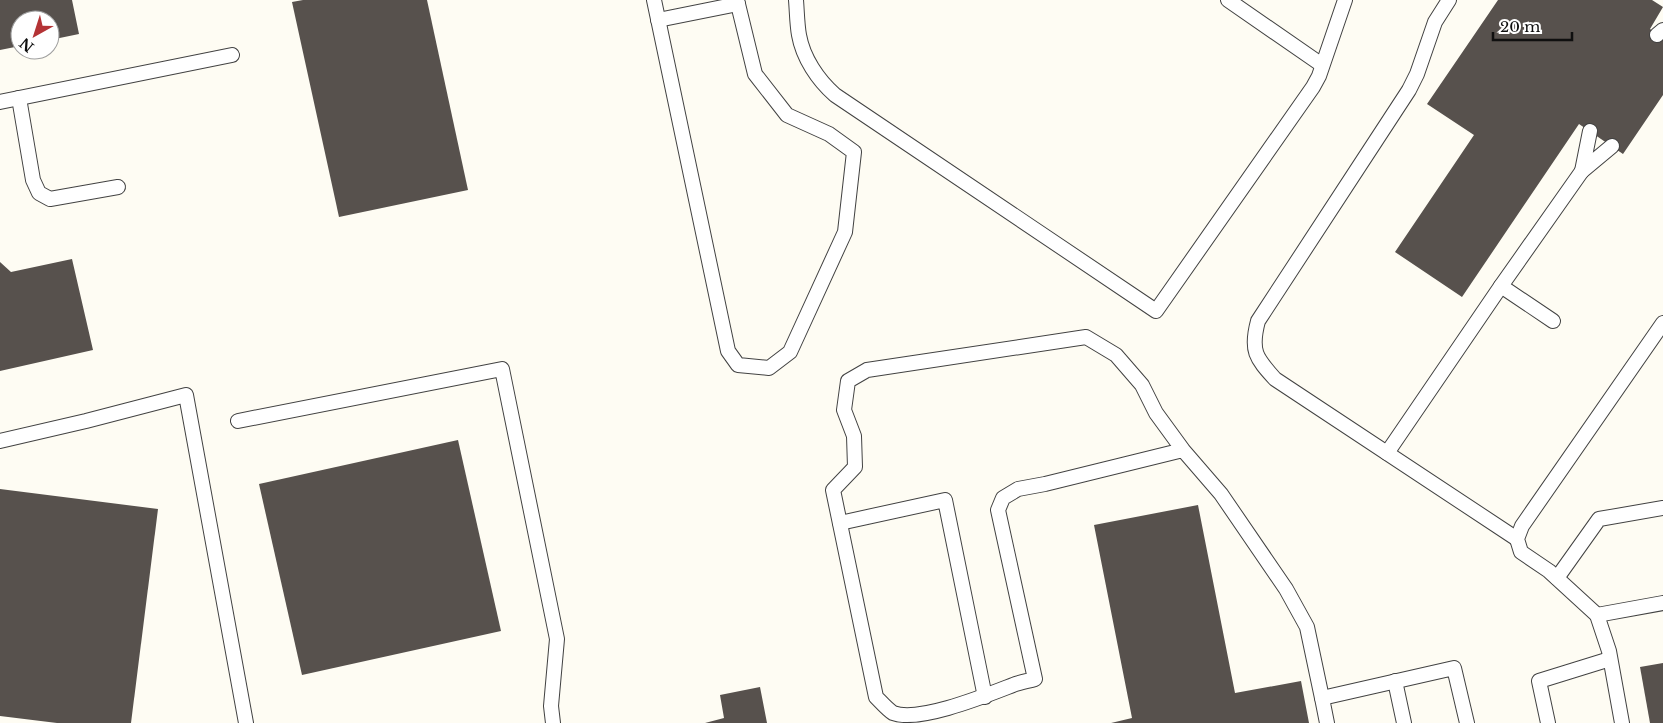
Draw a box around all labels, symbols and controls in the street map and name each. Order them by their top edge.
north arrow [10,10,60,60]
scale bar [1493,10,1572,42]
text: 20 m [1500,17,1540,36]
text: N [16,34,38,56]

